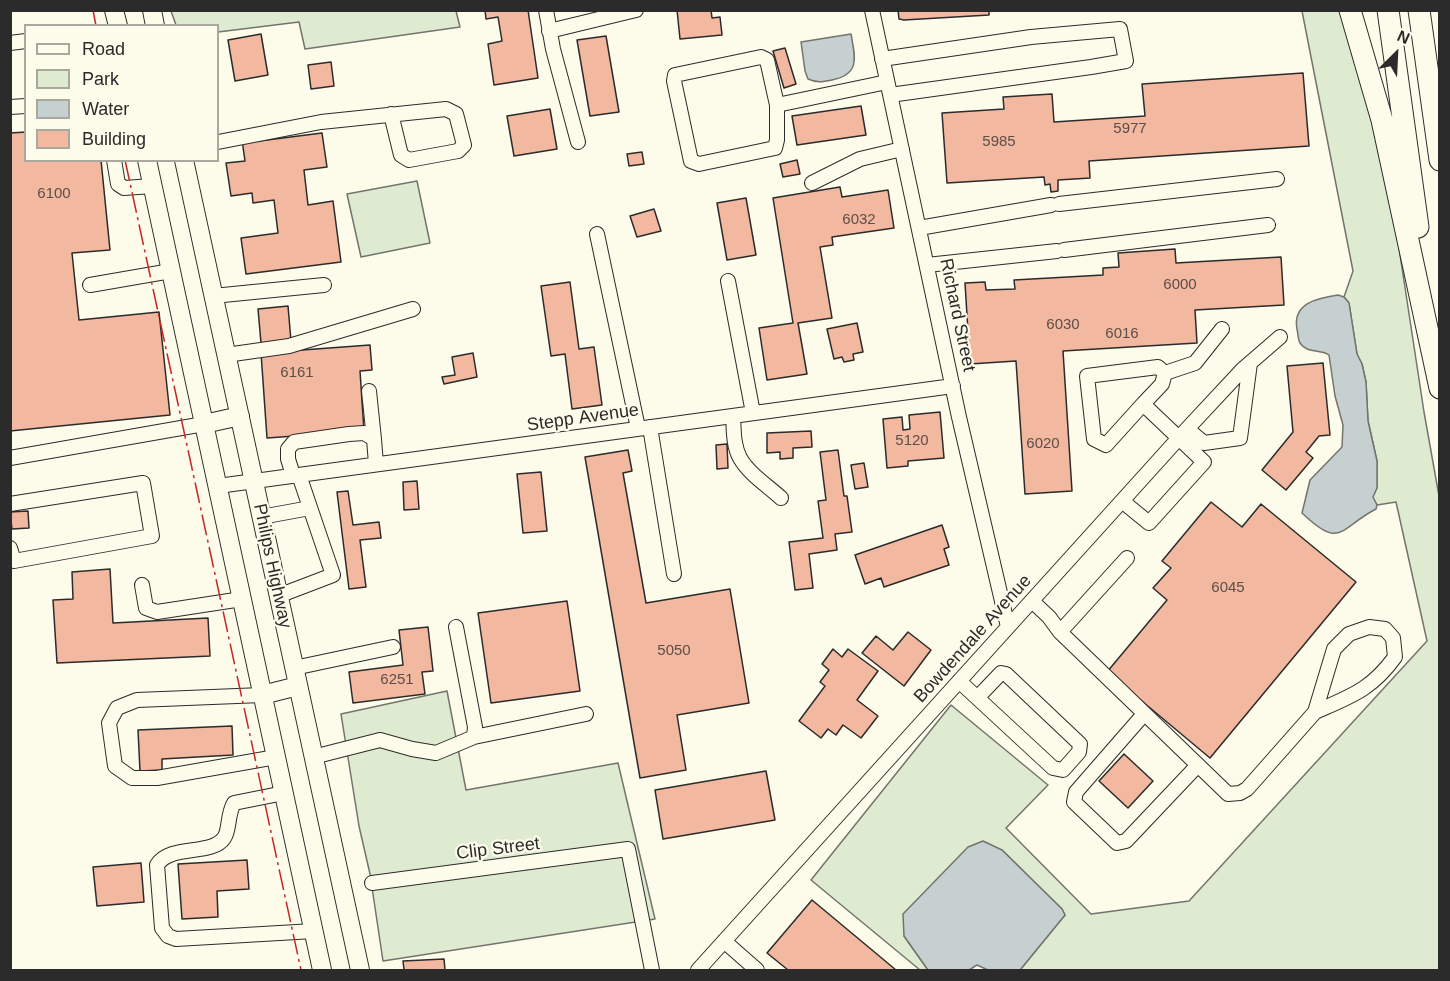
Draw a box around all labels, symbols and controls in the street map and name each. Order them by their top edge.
legend [24,24,219,162]
north arrow [1366,24,1426,84]
text: N [1395,27,1412,47]
text: Road [82,39,125,59]
text: Park [82,69,119,89]
text: Water [82,99,129,119]
house number: 5977 [1113,120,1147,138]
text: Building [82,129,146,149]
house number: 5985 [982,133,1016,151]
house number: 6100 [37,185,71,203]
house number: 6032 [842,211,876,229]
street label: Richard Street [934,256,980,374]
house number: 6000 [1163,276,1197,294]
house number: 6030 [1046,316,1080,334]
house number: 6016 [1105,325,1139,343]
house number: 6161 [280,364,314,382]
street label: Stepp Avenue [526,399,640,437]
house number: 5120 [895,432,929,450]
house number: 6020 [1026,435,1060,453]
street label: Philips Highway [248,502,296,630]
street label: Bowdendale Avenue [910,571,1036,707]
house number: 6045 [1211,579,1245,597]
house number: 5050 [657,642,691,660]
house number: 6251 [380,671,414,689]
street label: Clip Street [455,833,541,865]

